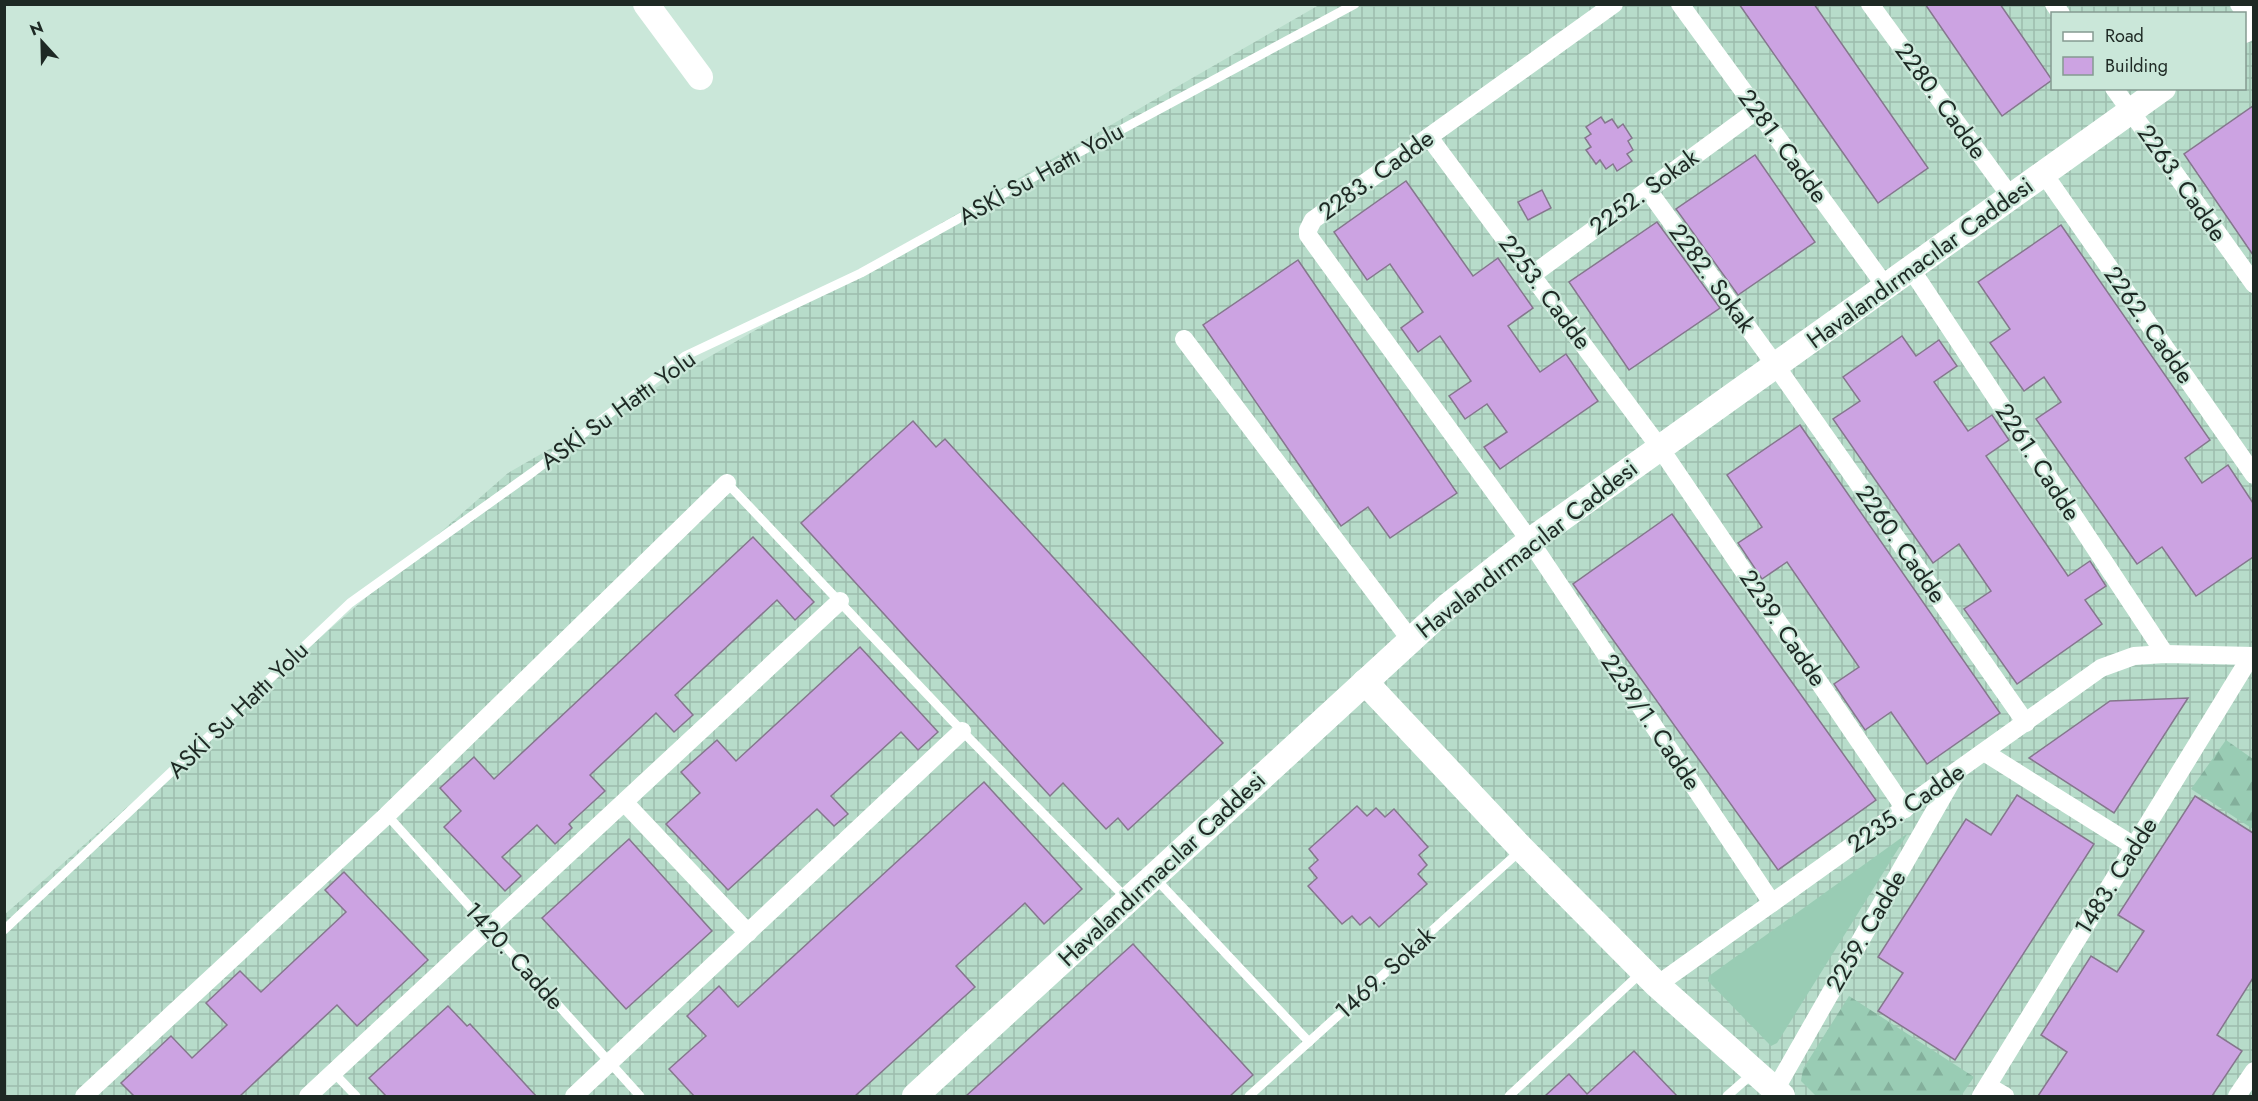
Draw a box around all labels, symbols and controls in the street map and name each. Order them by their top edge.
north arrow [12,12,72,72]
legend [2051,12,2246,90]
text: N [26,16,47,42]
text: Road [2105,23,2144,49]
street label: 2280. Cadde [1887,35,1996,166]
text: Building [2105,53,2168,79]
street label: 2281. Cadde [1730,81,1837,210]
street label: ASKİ Su Hattı Yolu [952,114,1130,234]
street label: 2263. Cadde [2129,117,2236,248]
street label: 2283. Cadde [1311,121,1441,229]
street label: 2252. Sokak [1582,140,1706,243]
street label: Havalandırmacılar Caddesi [1799,168,2040,357]
street label: 2282. Sokak [1661,216,1764,340]
street label: 2253. Cadde [1491,227,1600,356]
street label: 2262. Cadde [2096,259,2203,391]
street label: ASKİ Su Hattı Yolu [533,341,703,478]
street label: 2261. Cadde [1987,396,2090,527]
street label: Havalandırmacılar Caddesi [1409,451,1645,646]
street label: 2260. Cadde [1848,477,1955,610]
street label: 2239. Cadde [1731,562,1836,693]
street label: ASKİ Su Hattı Yolu [159,633,316,786]
street label: 2239/1. Cadde [1593,647,1710,797]
street label: 2235. Cadde [1840,754,1971,861]
street label: Havalandırmacılar Caddesi [1050,763,1273,974]
street label: 1483. Cadde [2066,810,2166,941]
street label: 2259. Cadde [1817,863,1914,998]
street label: 1420. Cadde [456,894,573,1018]
street label: 1469. Sokak [1327,918,1443,1027]

